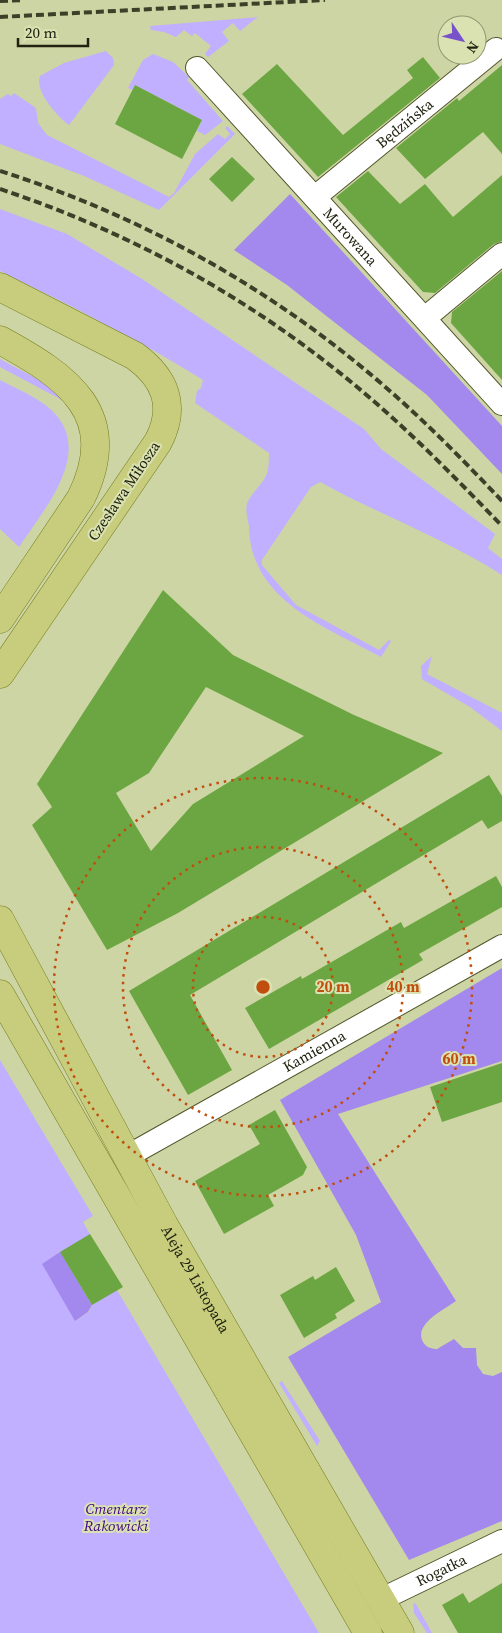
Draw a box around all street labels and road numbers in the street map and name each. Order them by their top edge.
street label: Będzińska [371,93,438,153]
street label: Murowana [319,203,383,270]
street label: Czesława Miłosza [82,436,165,545]
street label: Kamienna [279,1025,350,1077]
street label: Aleja 29 Listopada [156,1221,235,1337]
street label: Rogatka [412,1549,470,1591]

